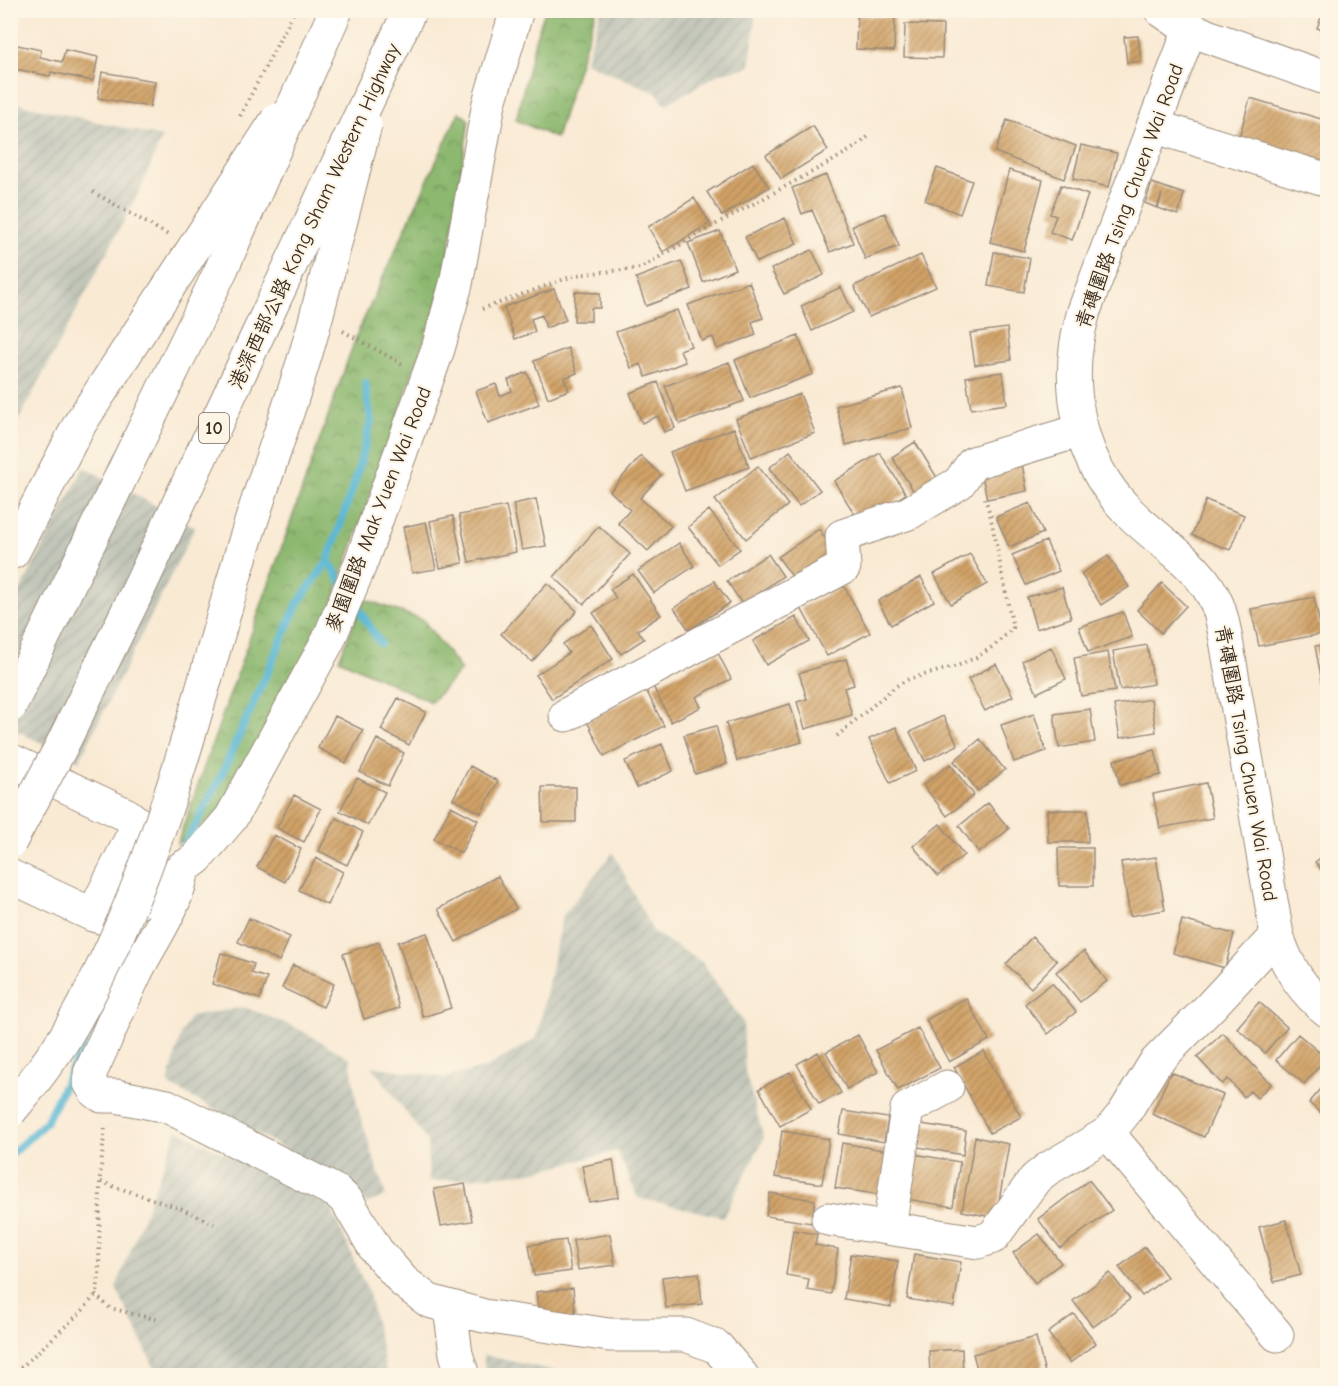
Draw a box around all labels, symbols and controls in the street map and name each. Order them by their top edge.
street label: 港深西部公路 Kong Sham Western Highway [224,40,405,393]
street label: 青磚圍路 Tsing Chuen Wai Road [1071,61,1188,332]
street label: 麥園圍路 Mak Yuen Wai Road [321,383,436,635]
road number: 10 [199,413,229,443]
street label: 青磚圍路 Tsing Chuen Wai Road [1211,623,1282,903]

